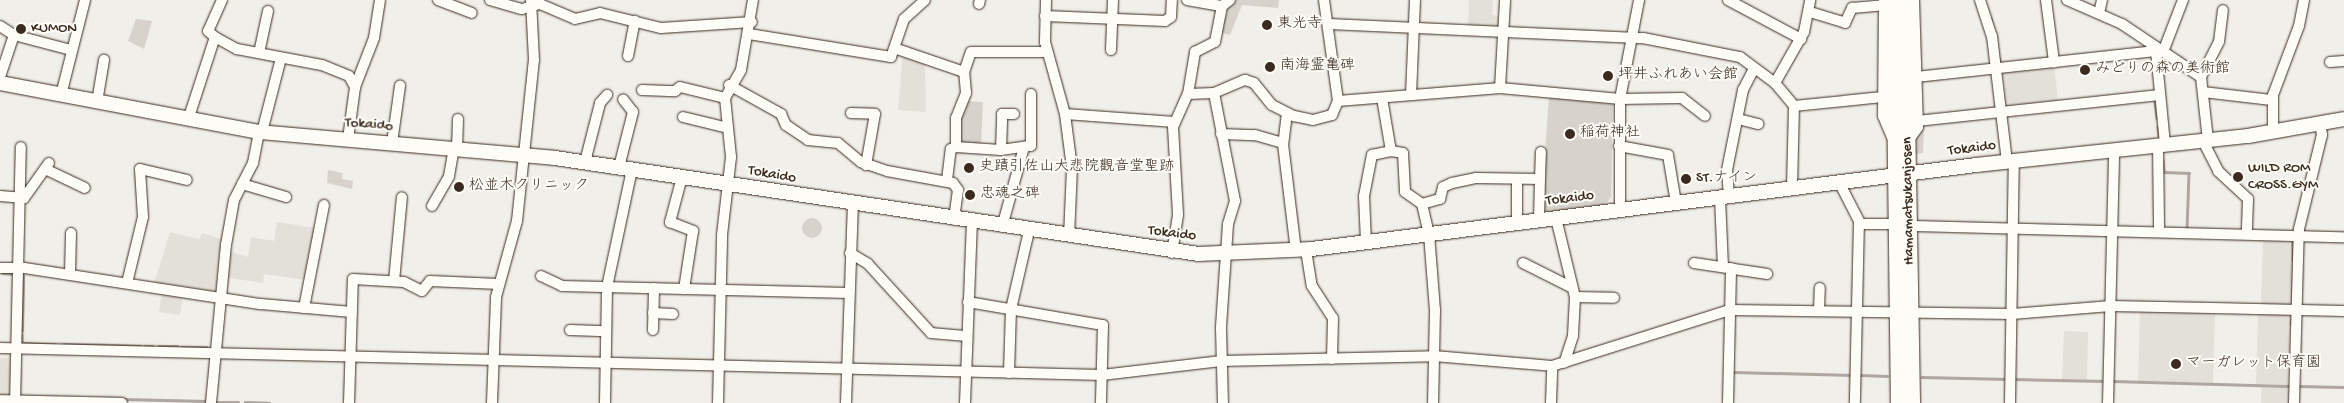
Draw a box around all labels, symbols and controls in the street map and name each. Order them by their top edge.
place label: 東光寺 [1277,16,1322,34]
marker: 東光寺 [1261,19,1273,31]
place label: KUMON [31,20,77,38]
marker: KUMON [15,23,27,35]
place label: 南海霊亀碑 [1280,58,1355,76]
marker: 南海霊亀碑 [1264,61,1276,73]
place label: みどりの森の美術館 [2095,61,2230,79]
marker: みどりの森の美術館 [2079,64,2091,76]
place label: 坪井ふれあい会館 [1618,67,1738,85]
marker: 坪井ふれあい会館 [1602,70,1614,82]
street label: Tokaido [344,114,394,136]
place label: 稲荷神社 [1580,125,1640,143]
marker: 稲荷神社 [1564,128,1576,140]
street label: Hamamatsukanjosen [1899,137,1919,265]
street label: Tokaido [1947,137,1997,161]
place label: 史蹟引佐山大悲院觀音堂聖跡 [979,159,1174,177]
place label: WILD ROM CROSS.GYM [2248,159,2318,194]
street label: Tokaido [747,162,797,188]
marker: 史蹟引佐山大悲院觀音堂聖跡 [963,162,975,174]
place label: ST.ナイン [1696,170,1758,188]
marker: WILD ROM CROSS.GYM [2232,171,2244,183]
marker: ST.ナイン [1680,173,1692,185]
place label: 松並木クリニック [469,178,589,196]
marker: 松並木クリニック [453,181,465,193]
place label: 忠魂之碑 [980,186,1040,204]
street label: Tokaido [1545,187,1595,211]
marker: 忠魂之碑 [964,189,976,201]
street label: Tokaido [1147,222,1197,246]
place label: マーガレット保育園 [2186,355,2321,373]
marker: マーガレット保育園 [2170,358,2182,370]

